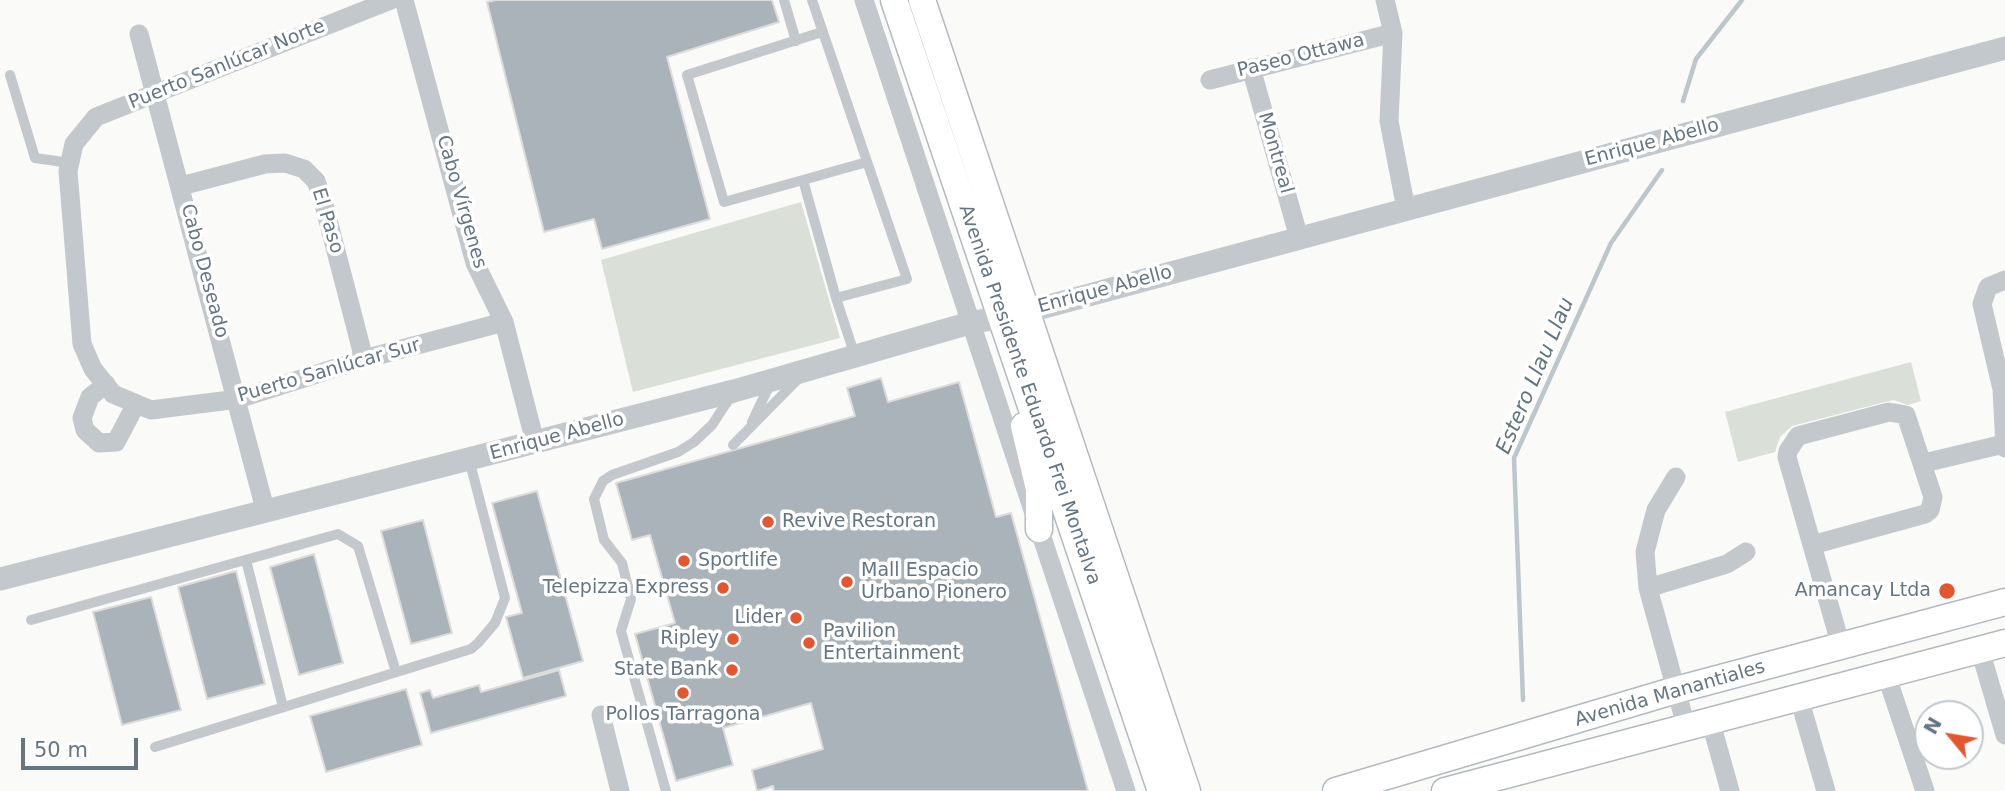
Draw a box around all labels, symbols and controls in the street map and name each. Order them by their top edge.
street label: Puerto Sanlúcar Norte [126,15,328,115]
street label: Paseo Ottawa [1235,29,1367,83]
street label: Montreal [1253,110,1297,196]
street label: Enrique Abello [1582,114,1722,172]
street label: Cabo Vírgenes [431,133,491,271]
street label: El Paso [306,186,348,256]
street label: Cabo Deseado [175,201,233,341]
street label: Avenida Presidente Eduardo Frei Montalva [953,202,1105,588]
street label: Enrique Abello [1035,261,1175,319]
water label: Estero Llau Llau [1492,294,1580,458]
street label: Puerto Sanlúcar Sur [235,334,423,408]
street label: Enrique Abello [487,408,627,466]
place label: Revive Restoran [782,511,936,533]
marker: Revive Restoran [760,514,776,530]
place label: Sportlife [698,550,778,572]
marker: Sportlife [676,553,692,569]
place label: Mall Espacio Urbano Pionero [861,560,1007,604]
marker: Mall Espacio Urbano Pionero [839,574,855,590]
place label: Telepizza Express [543,577,709,599]
marker: Telepizza Express [715,580,731,596]
place label: Amancay Ltda [1795,580,1931,602]
marker: Amancay Ltda [1937,581,1957,601]
place label: Lider [735,607,782,629]
marker: Lider [788,610,804,626]
place label: Pavilion Entertainment [823,621,960,665]
place label: Ripley [660,628,719,650]
marker: Ripley [725,631,741,647]
marker: Pavilion Entertainment [801,635,817,651]
street label: Avenida Manantiales [1572,656,1768,732]
place label: State Bank [614,659,718,681]
marker: State Bank [724,662,740,678]
marker: Pollos Tarragona [675,685,691,701]
north arrow [1914,700,1984,770]
place label: Pollos Tarragona [606,704,760,726]
text: N [1919,713,1946,738]
scale bar [24,724,142,768]
text: 50 m [34,738,88,762]

